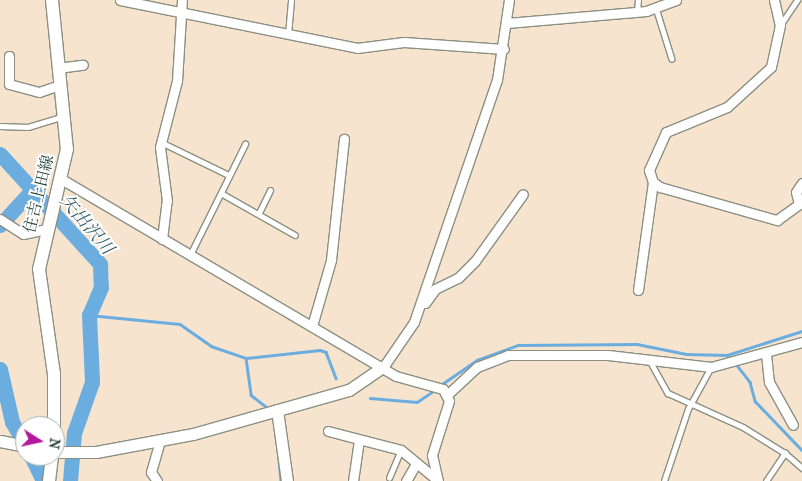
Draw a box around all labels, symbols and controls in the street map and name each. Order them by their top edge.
street label: 住吉上田線 [20,153,58,235]
water label: 矢出沢川 [55,190,117,260]
north arrow [15,416,65,466]
text: N [45,437,64,450]

